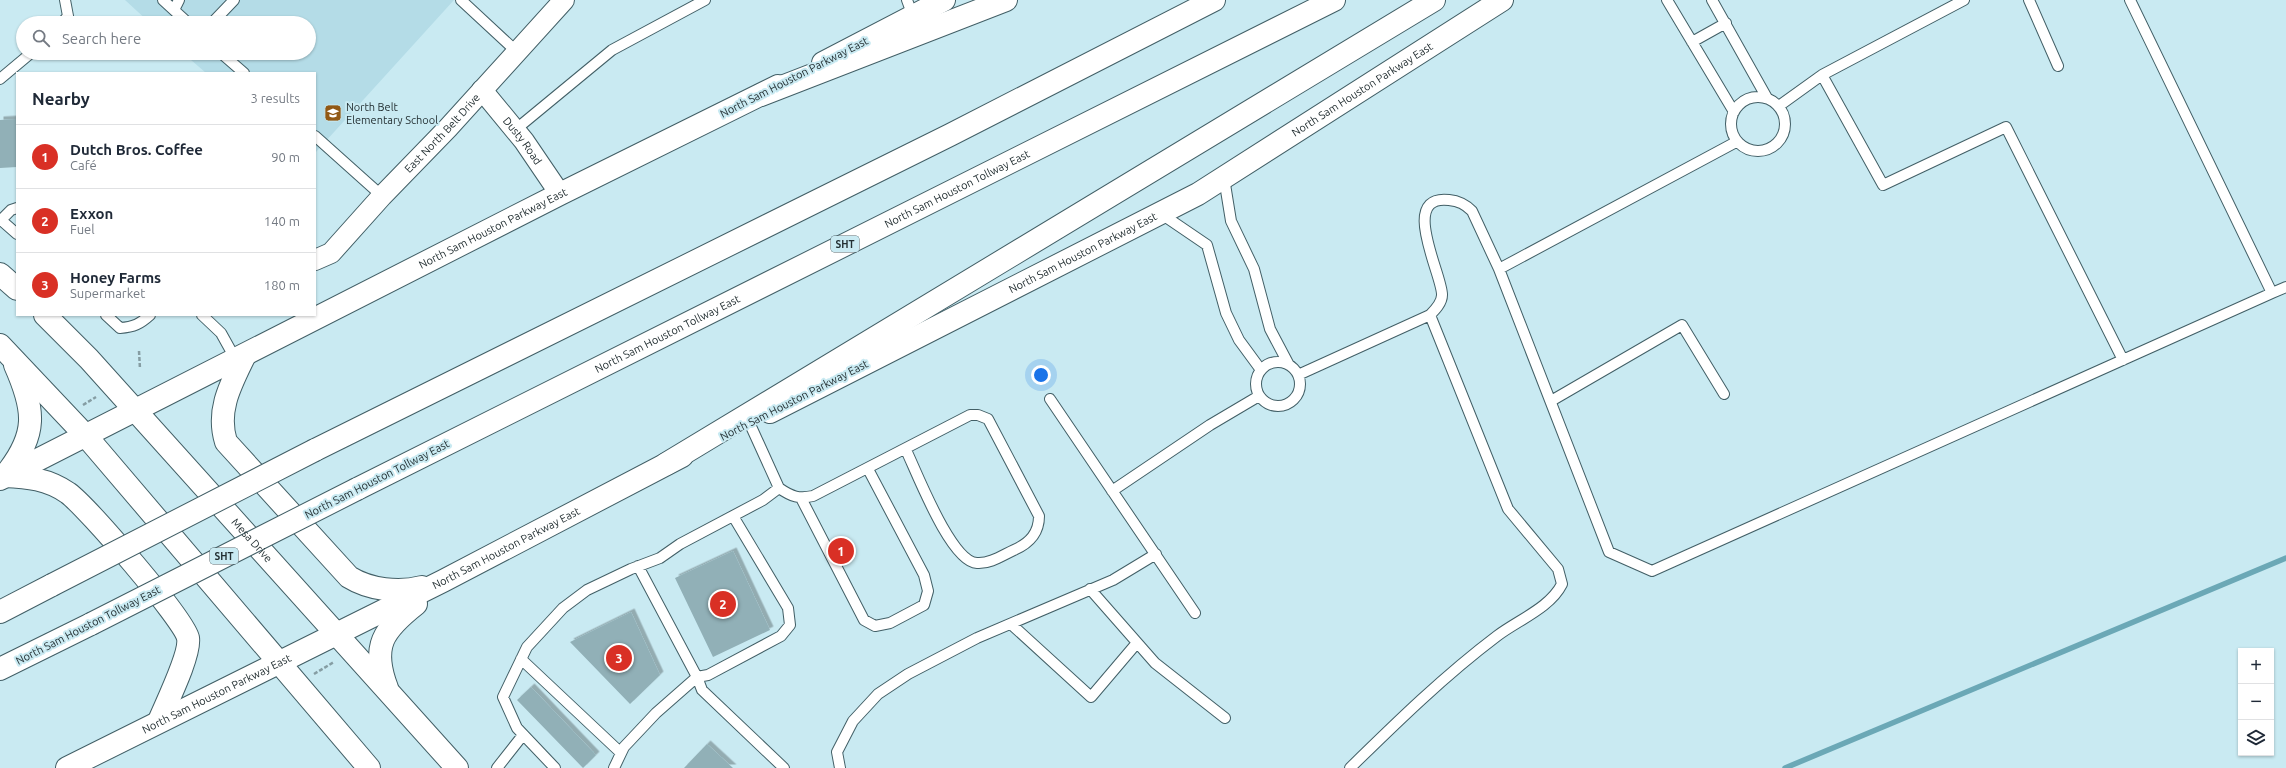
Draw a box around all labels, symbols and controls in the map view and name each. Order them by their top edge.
search box [16,16,316,60]
icon: search [30,27,52,49]
text: Search here [62,30,141,47]
street label: North Sam Houston Parkway East [718,34,871,120]
street label: North Sam Houston Parkway East [1289,40,1435,139]
text: Nearby [32,89,90,108]
text: 3 results [250,91,300,105]
street label: East North Belt Drive [402,91,482,175]
place label: North Belt Elementary School [346,101,438,126]
school or university icon: North Belt Elementary School [323,103,343,123]
street label: Dusty Road [501,115,544,167]
text: Dutch Bros. Coffee [70,141,203,158]
street label: North Sam Houston Tollway East [883,147,1032,230]
text: 1 [41,150,49,164]
text: 90 m [271,150,300,164]
text: Café [70,158,97,172]
street label: North Sam Houston Parkway East [417,185,570,271]
text: Exxon [70,205,113,222]
street label: North Sam Houston Parkway East [1007,210,1159,295]
text: 2 [41,214,49,228]
text: 140 m [264,214,300,228]
text: Fuel [70,222,95,236]
road number: SHT [831,236,859,252]
text: Honey Farms [70,269,161,286]
text: 3 [41,278,49,292]
text: 180 m [264,278,300,292]
text: Supermarket [70,286,145,300]
street label: North Sam Houston Tollway East [593,292,742,375]
street label: North Sam Houston Parkway East [718,357,871,443]
your location [1031,365,1051,385]
street label: North Sam Houston Tollway East [303,437,452,521]
street label: North Sam Houston Parkway East [430,504,582,591]
street label: Mesa Drive [229,516,275,565]
pin: 1 [828,536,854,566]
road number: SHT [210,548,238,564]
street label: North Sam Houston Tollway East [14,583,163,667]
pin: 2 [710,589,736,619]
pin: 3 [606,643,632,673]
map controls [2238,648,2274,756]
button: + [2238,648,2274,684]
street label: North Sam Houston Parkway East [140,651,294,736]
button: − [2238,684,2274,720]
button: layers [2238,720,2274,756]

